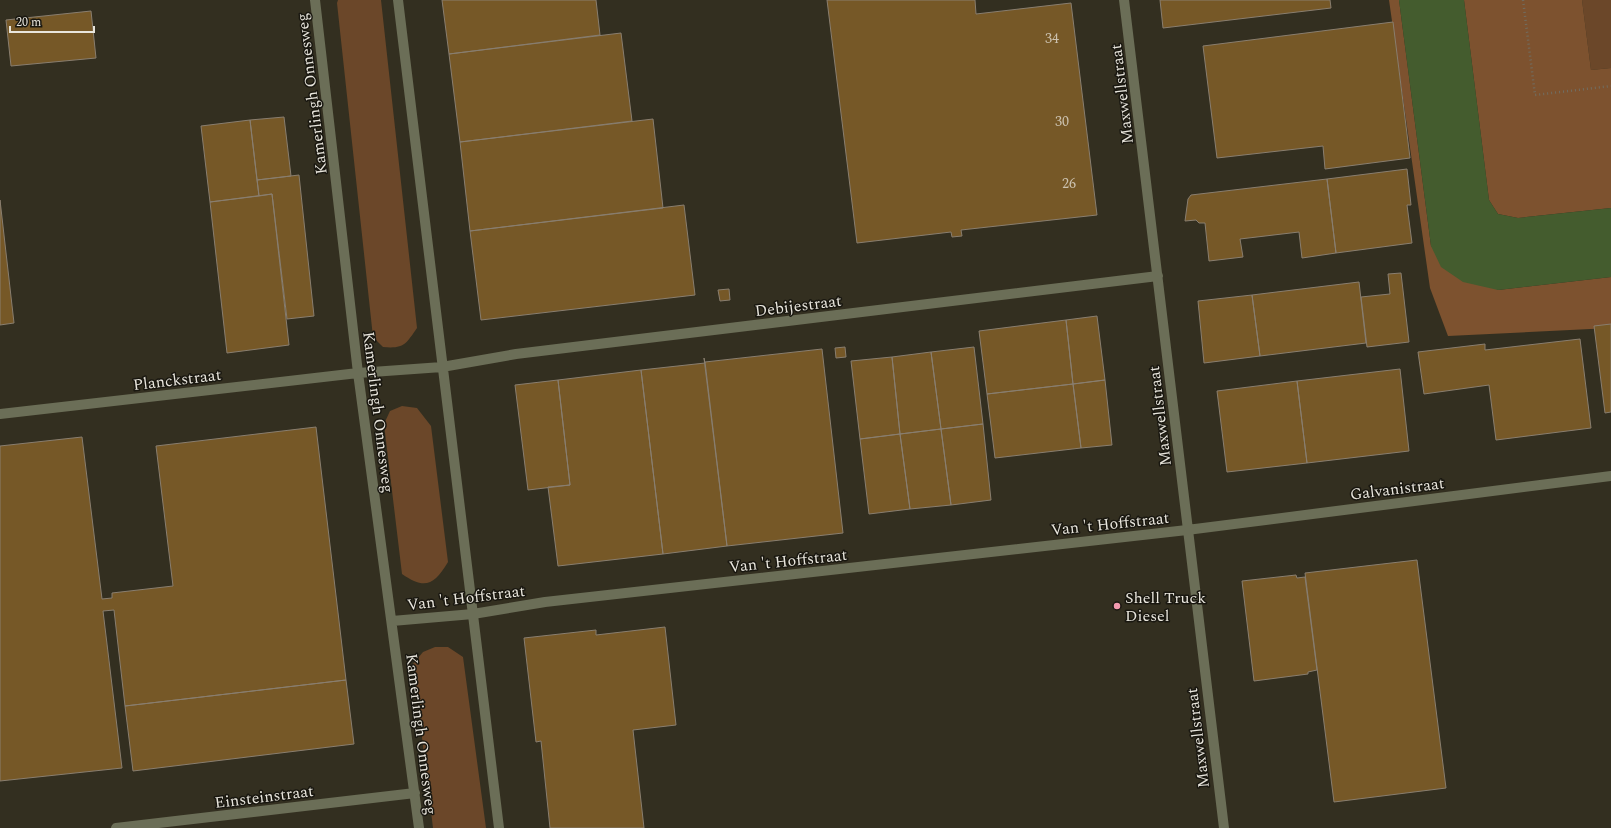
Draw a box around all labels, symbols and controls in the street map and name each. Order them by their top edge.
scale bar [10,8,94,34]
street label: Kamerlingh Onnesweg [290,12,334,176]
text: 20 m [16,13,41,32]
house number: 34 [1045,28,1059,49]
street label: Maxwellstraat [1104,42,1140,145]
house number: 30 [1055,111,1069,132]
house number: 26 [1062,173,1076,194]
street label: Debijestraat [753,289,843,323]
street label: Kamerlingh Onnesweg [356,330,400,494]
street label: Planckstraat [132,363,223,397]
street label: Maxwellstraat [1142,364,1178,467]
street label: Galvanistraat [1349,471,1446,507]
street label: Van 't Hoffstraat [1050,506,1171,542]
street label: Van 't Hoffstraat [728,543,849,579]
street label: Van 't Hoffstraat [406,579,527,617]
place label: Shell Truck Diesel [1125,586,1206,628]
marker: Shell Truck Diesel [1112,601,1122,611]
street label: Kamerlingh Onnesweg [399,652,443,816]
street label: Maxwellstraat [1180,686,1216,789]
street label: Einsteinstraat [213,779,315,815]

